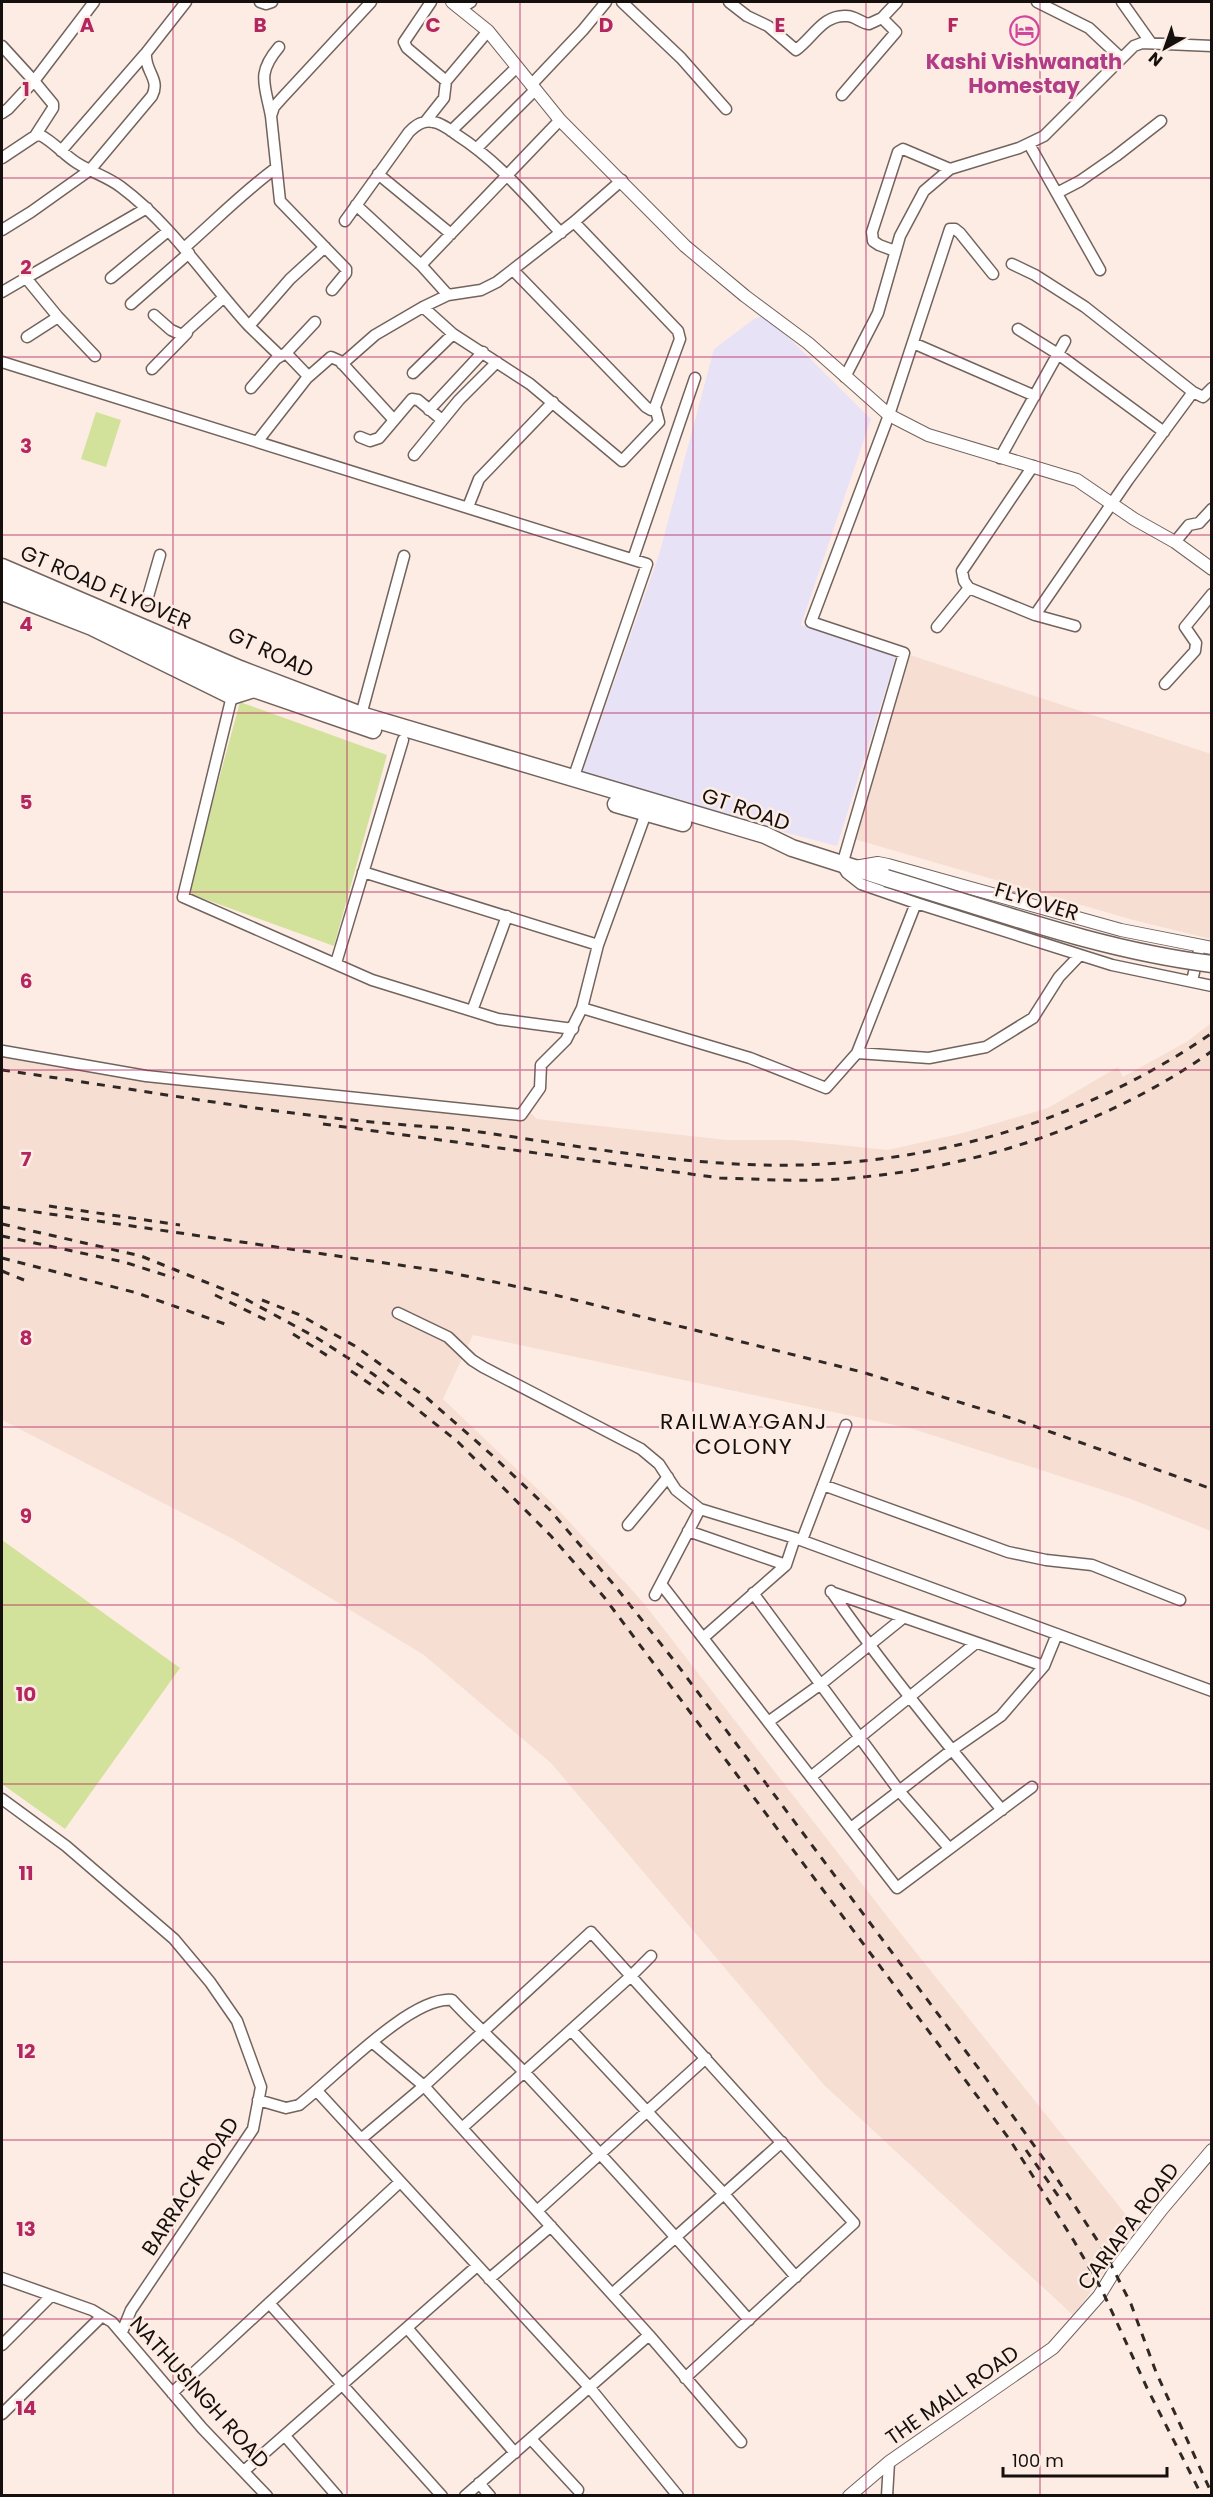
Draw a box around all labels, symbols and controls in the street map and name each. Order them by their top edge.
text: A [80,11,95,39]
text: B [253,11,267,39]
text: C [425,11,441,39]
text: D [599,11,613,39]
text: E [775,11,785,39]
text: F [948,11,959,39]
hotel icon: Kashi Vishwanath Homestay [1008,14,1040,46]
north arrow [1135,18,1195,78]
text: N [1144,46,1168,72]
place label: Kashi Vishwanath Homestay [926,47,1122,100]
text: 1 [22,75,30,103]
text: 2 [20,253,32,281]
text: 3 [20,432,32,460]
street label: GT ROAD FLYOVER [16,538,196,636]
text: 4 [19,610,33,638]
street label: GT ROAD [223,620,319,684]
street label: GT ROAD [698,780,794,838]
text: 5 [20,788,33,816]
street label: FLYOVER [992,875,1082,927]
text: 6 [20,967,32,995]
text: 7 [21,1145,32,1173]
text: 8 [20,1324,32,1352]
district label: RAILWAYGANJ COLONY [660,1406,828,1462]
text: 9 [20,1502,32,1530]
text: 10 [16,1680,36,1708]
text: 11 [18,1859,34,1887]
text: 12 [17,2037,35,2065]
street label: BARRACK ROAD [134,2111,246,2261]
street label: CARIAPA ROAD [1070,2156,1186,2296]
text: 13 [16,2215,36,2243]
street label: NATHUSINGH ROAD [124,2309,276,2475]
street label: THE MALL ROAD [880,2338,1024,2452]
text: 14 [15,2394,37,2422]
scale bar [1003,2440,1166,2478]
text: 100 m [1012,2448,1064,2473]

